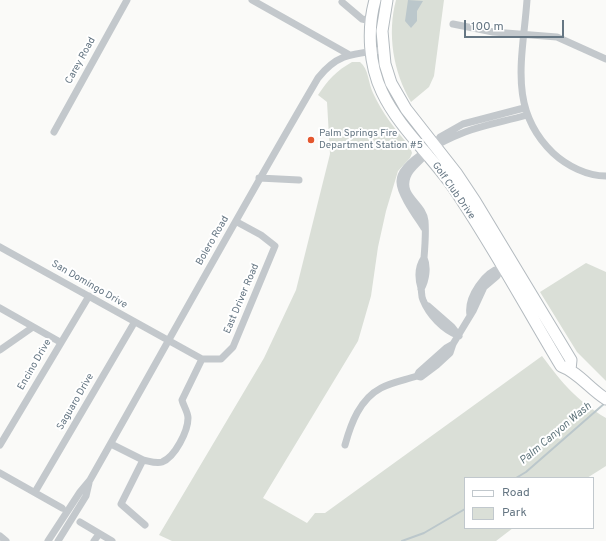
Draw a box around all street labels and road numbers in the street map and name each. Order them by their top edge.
street label: Carey Road [63,36,99,86]
street label: Golf Club Drive [429,160,477,222]
street label: Bolero Road [194,214,232,268]
street label: San Domingo Drive [49,258,129,312]
street label: East Driver Road [222,262,262,336]
street label: Encino Drive [16,337,54,393]
street label: Saguaro Drive [55,372,97,432]

